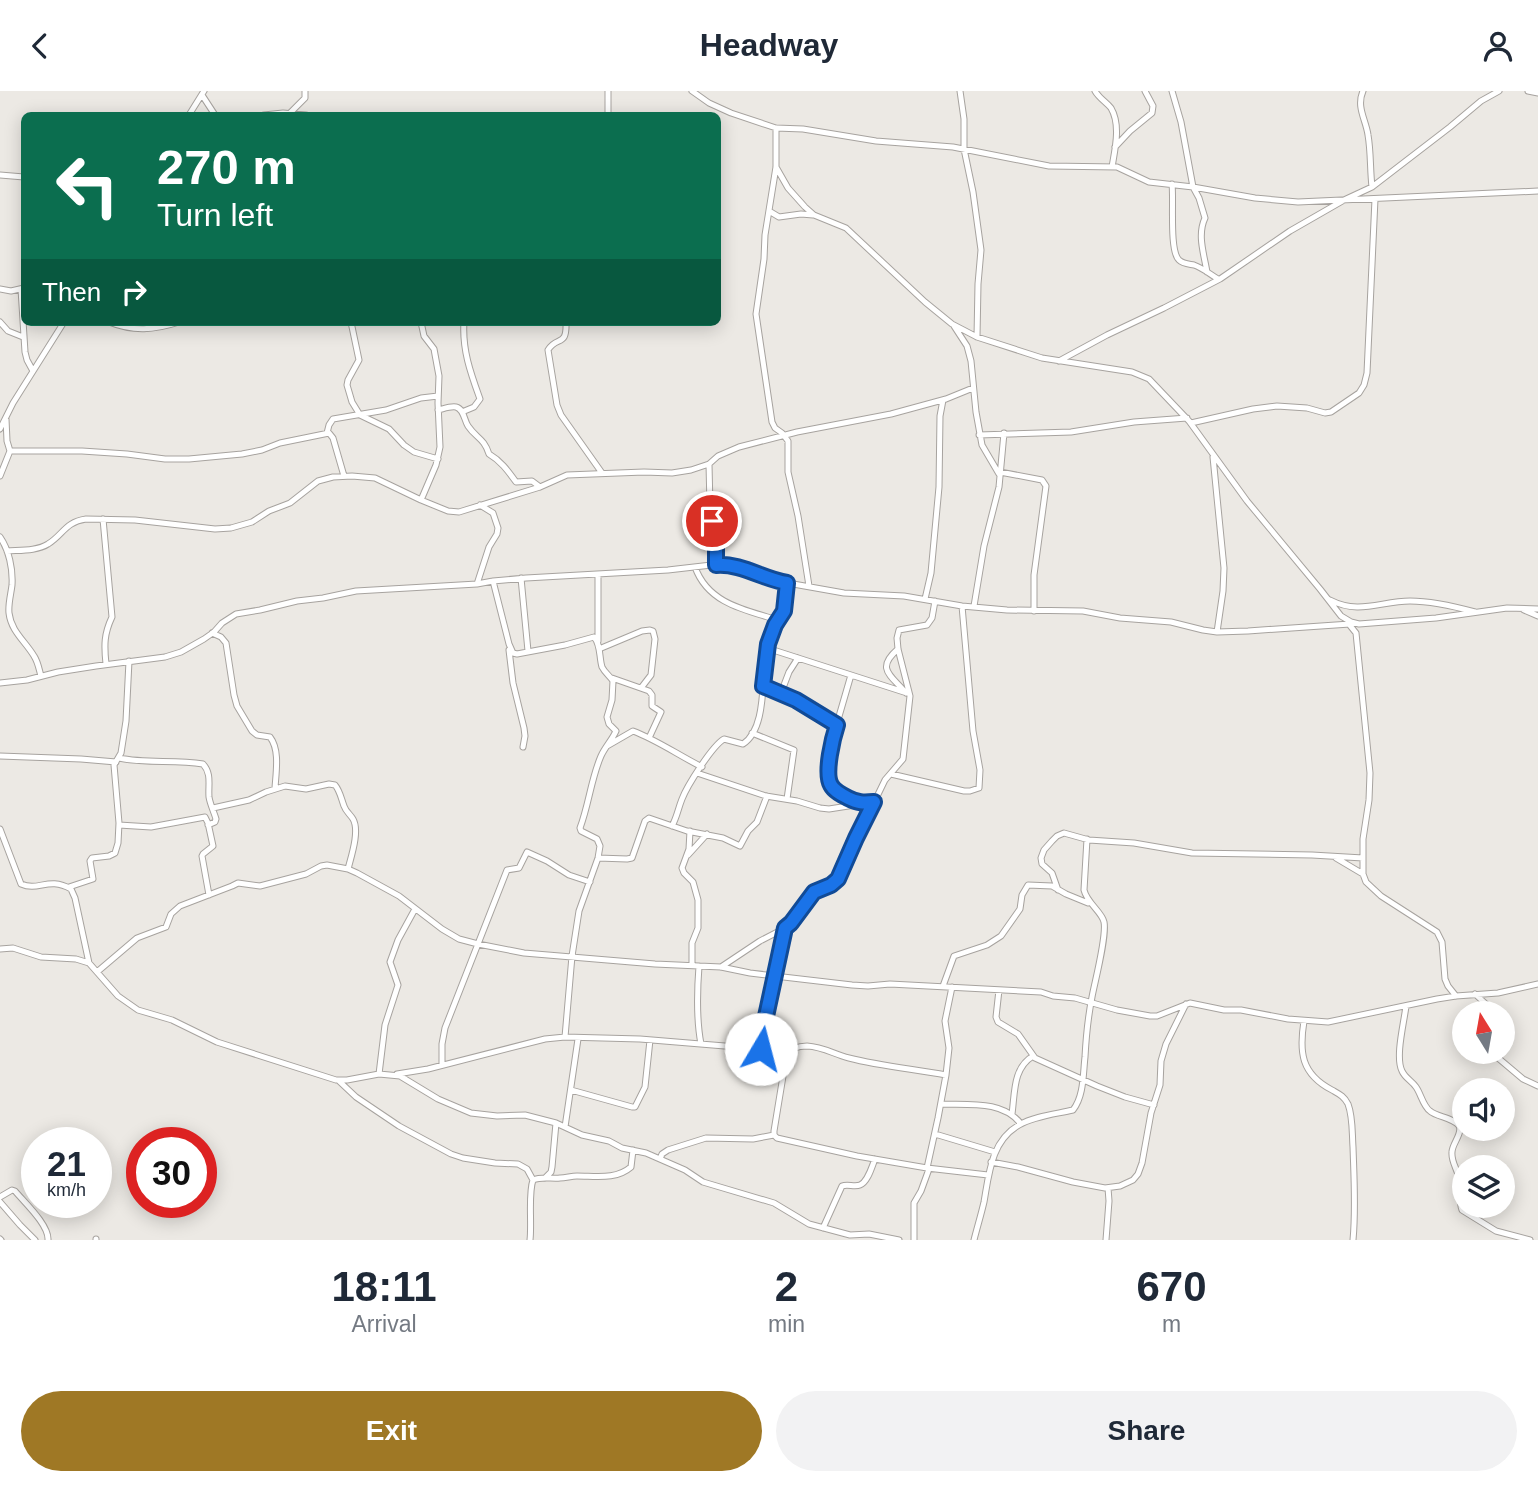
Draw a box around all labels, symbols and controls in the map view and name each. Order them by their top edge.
icon: back [21,27,59,65]
text: Headway [700,27,838,63]
icon: person [1479,27,1517,65]
icon: left [42,140,133,231]
text: 270 m [157,140,296,194]
text: Turn left [157,197,273,233]
icon: right [115,273,153,311]
text: Then [42,277,101,307]
pin [682,491,742,551]
icon: arrive [693,502,731,540]
north arrow [1452,1001,1516,1064]
map controls [1452,1001,1515,1218]
position arrow [724,1012,798,1086]
button: sound [1452,1078,1515,1141]
speed limit sign: 30 [126,1127,217,1218]
text: 21 [47,1144,86,1183]
button: layers [1452,1155,1515,1218]
text: km/h [47,1180,86,1200]
text: 18:11 [331,1263,437,1310]
text: 2 [775,1263,798,1310]
text: 670 [1136,1263,1207,1310]
text: Arrival [351,1311,417,1337]
text: min [768,1311,805,1337]
text: m [1162,1311,1181,1337]
button: Exit [21,1391,762,1471]
button: Share [776,1391,1517,1471]

